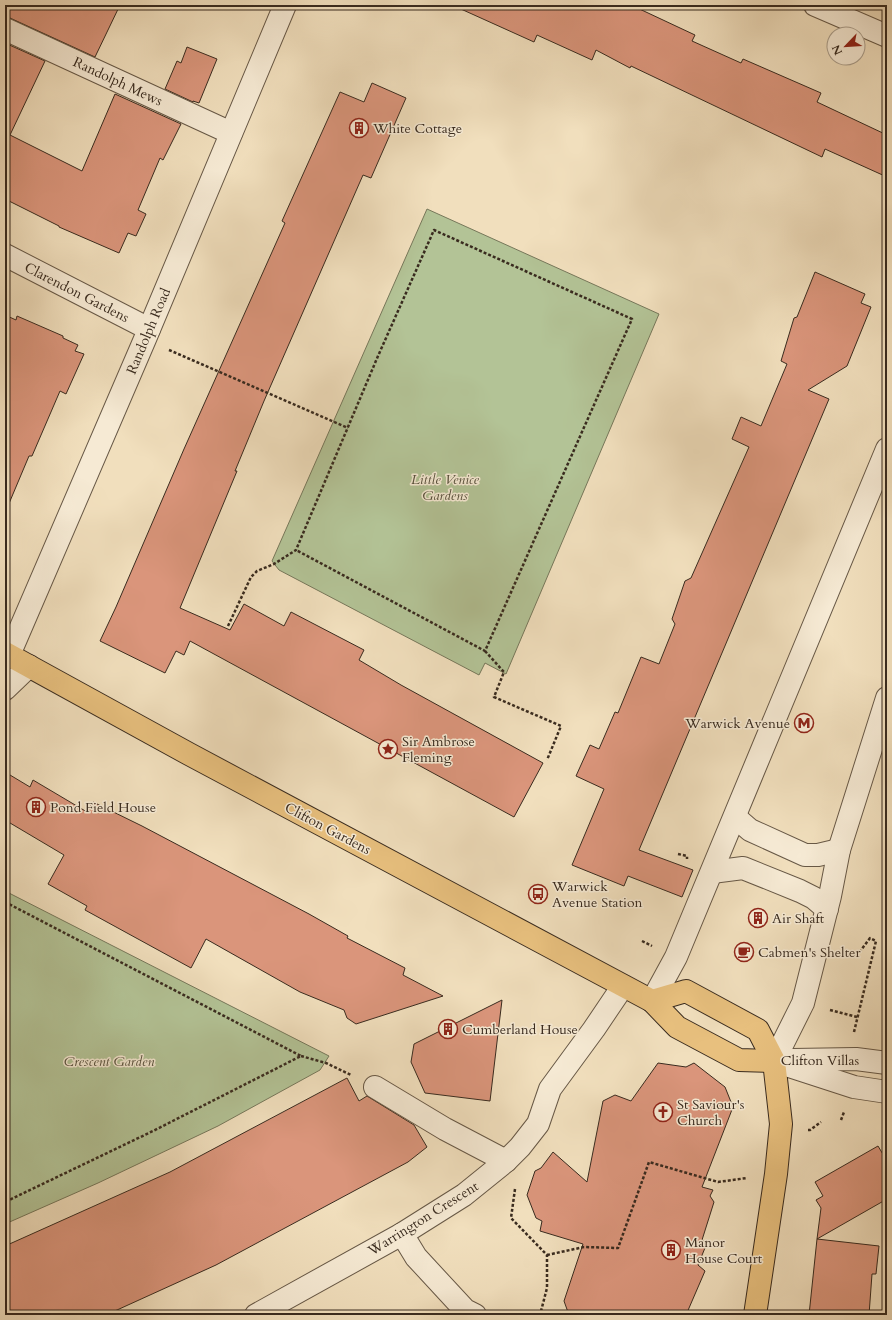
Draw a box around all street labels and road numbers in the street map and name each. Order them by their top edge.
street label: Randolph Mews [70,52,166,111]
street label: Clarendon Gardens [21,258,133,327]
street label: Randolph Road [122,285,175,377]
street label: Clifton Gardens [281,798,374,859]
street label: Clifton Villas [781,1051,859,1070]
street label: Warrington Crescent [363,1176,483,1261]

